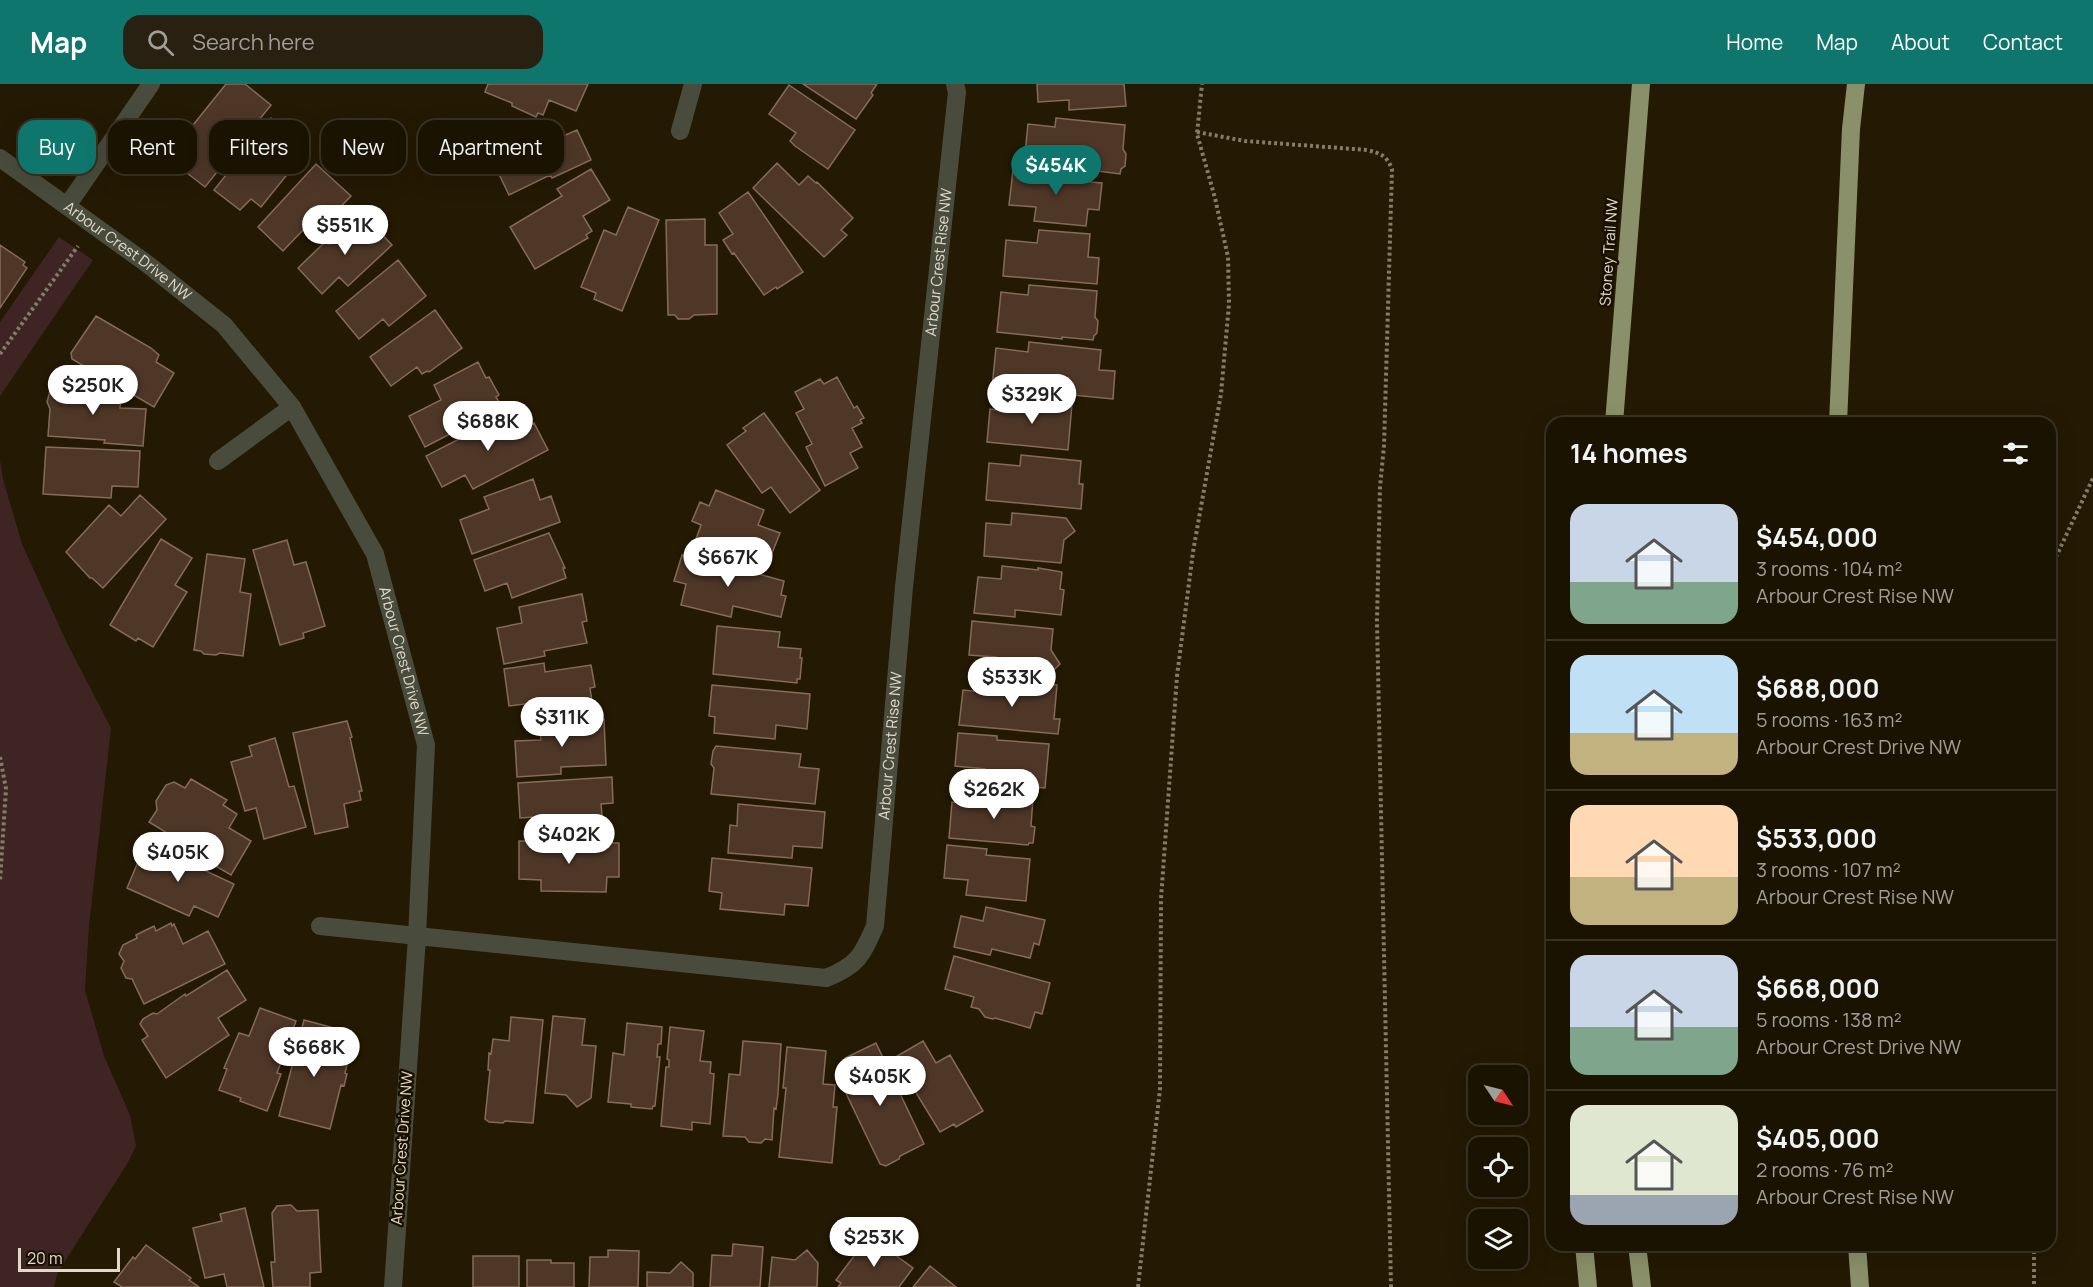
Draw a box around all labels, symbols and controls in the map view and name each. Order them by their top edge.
search box [123,15,543,69]
text: Map [30,23,87,61]
icon: search [144,26,177,59]
text: Search here [192,27,315,57]
text: Home [1726,28,1783,56]
text: Map [1816,28,1858,56]
text: About [1891,28,1950,56]
text: Contact [1983,28,2063,56]
chip: Buy [18,120,96,174]
chip: Rent [108,120,197,174]
chip: Filters [209,120,309,174]
chip: New [321,120,406,174]
chip: Apartment [418,120,564,174]
pin: $454K [1014,145,1098,196]
text: $454K [1025,151,1087,178]
street label: Arbour Crest Rise NW [920,187,957,337]
street label: Arbour Crest Drive NW [60,196,196,305]
street label: Stoney Trail NW [1594,197,1623,307]
pin: $551K [303,205,387,256]
text: $551K [316,211,374,238]
pin: $250K [51,365,135,416]
text: $250K [62,371,124,398]
pin: $329K [990,374,1074,425]
text: $329K [1001,380,1063,407]
pin: $688K [446,401,530,452]
text: $688K [457,407,519,434]
text: 14 homes [1570,435,1688,471]
icon: filters [1999,437,2032,470]
text: $454,000 [1756,519,1878,555]
icon: home [1618,528,1690,600]
pin: $667K [686,537,770,588]
text: $667K [697,543,759,570]
text: 3 rooms · 104 m² [1756,555,1902,582]
text: Arbour Crest Rise NW [1756,582,1954,609]
street label: Arbour Crest Drive NW [374,584,434,738]
pin: $533K [970,657,1054,708]
text: $533K [982,663,1042,690]
text: $688,000 [1756,670,1880,706]
street label: Arbour Crest Rise NW [873,671,907,821]
icon: home [1618,679,1690,751]
pin: $311K [520,697,604,748]
text: $311K [535,703,589,730]
text: 5 rooms · 163 m² [1756,706,1902,733]
text: Arbour Crest Drive NW [1756,733,1961,760]
pin: $262K [952,769,1036,820]
text: $262K [963,775,1025,802]
pin: $402K [527,814,611,865]
text: $402K [538,820,600,847]
text: $533,000 [1756,820,1877,856]
icon: home [1618,829,1690,901]
pin: $405K [136,832,220,883]
text: $405K [147,838,209,865]
text: 3 rooms · 107 m² [1756,856,1901,883]
text: Arbour Crest Rise NW [1756,883,1954,910]
text: $668,000 [1756,970,1880,1006]
icon: home [1618,979,1690,1051]
text: 5 rooms · 138 m² [1756,1006,1902,1033]
pin: $668K [272,1027,356,1078]
text: $668K [283,1033,345,1060]
text: Arbour Crest Drive NW [1756,1033,1961,1060]
pin: $405K [838,1056,922,1107]
text: $405K [849,1062,911,1089]
north arrow [1468,1065,1528,1125]
map controls [1468,1065,1528,1269]
street label: Arbour Crest Drive NW [386,1070,417,1226]
text: $405,000 [1756,1120,1880,1156]
icon: home [1618,1129,1690,1201]
button: locate [1468,1137,1528,1197]
text: 2 rooms · 76 m² [1756,1156,1893,1183]
text: Arbour Crest Rise NW [1756,1183,1954,1210]
button: layers [1468,1209,1528,1269]
pin: $253K [832,1217,916,1268]
text: $253K [844,1223,904,1250]
scale bar [18,1245,120,1272]
text: 20 m [27,1247,63,1269]

